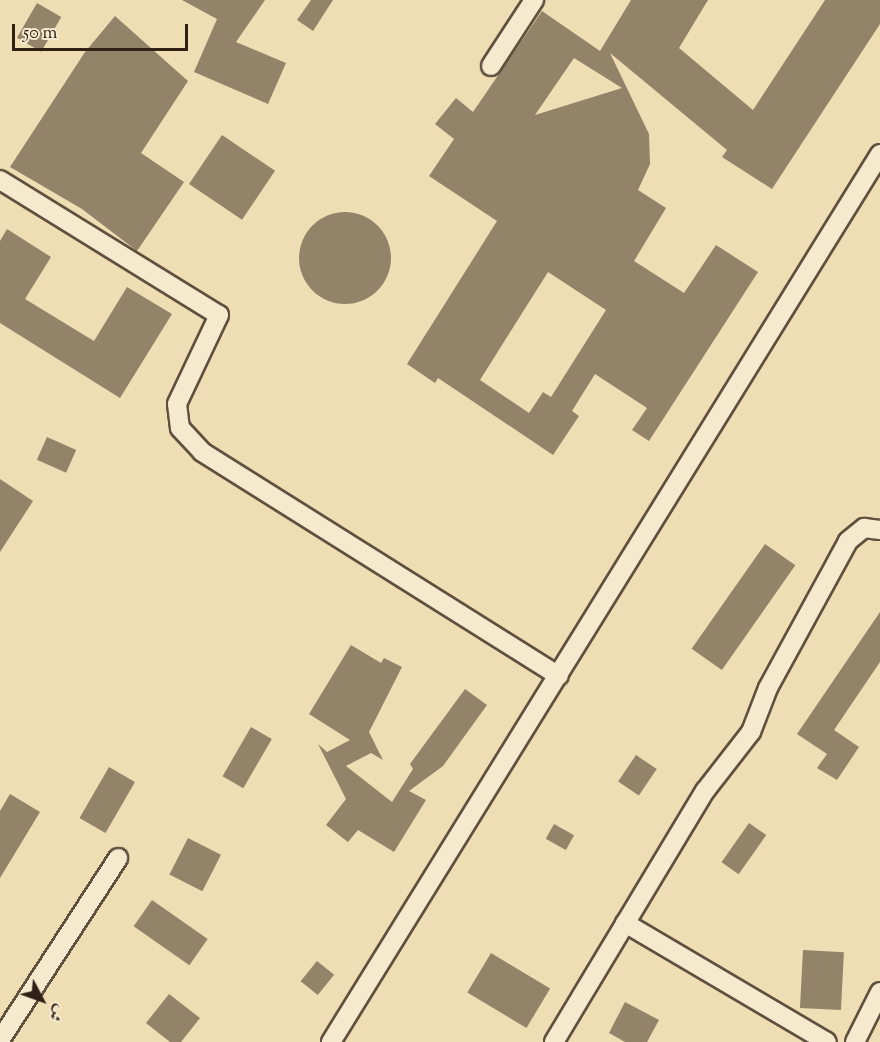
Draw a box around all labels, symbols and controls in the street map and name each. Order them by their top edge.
scale bar [15,12,190,50]
text: 50 m [23,21,57,47]
north arrow [12,970,72,1030]
text: ش [42,999,70,1026]

